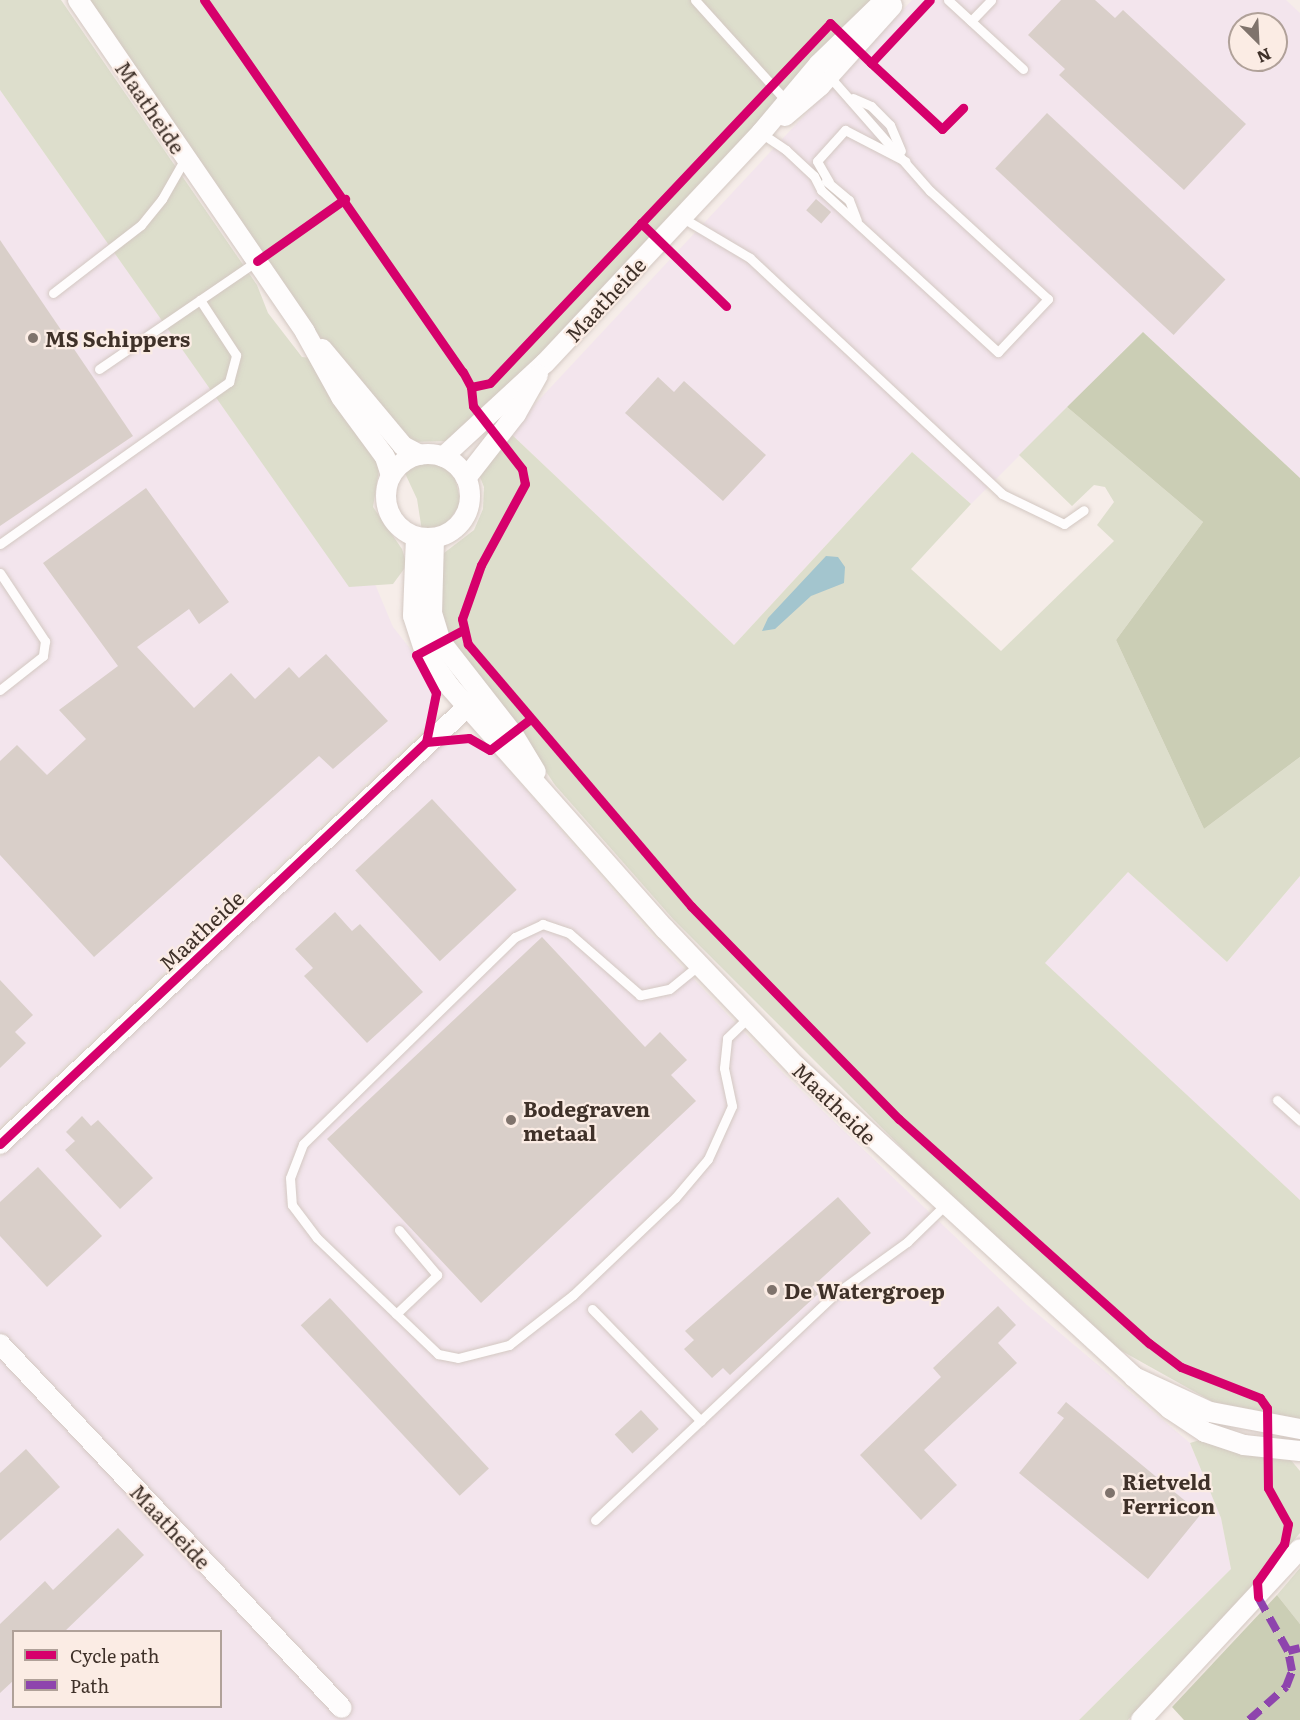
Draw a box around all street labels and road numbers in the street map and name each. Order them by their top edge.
street label: Maatheide [111,56,191,158]
street label: Maatheide [560,252,650,346]
street label: Maatheide [154,885,248,975]
street label: Maatheide [788,1057,882,1149]
street label: Maatheide [126,1479,216,1573]

